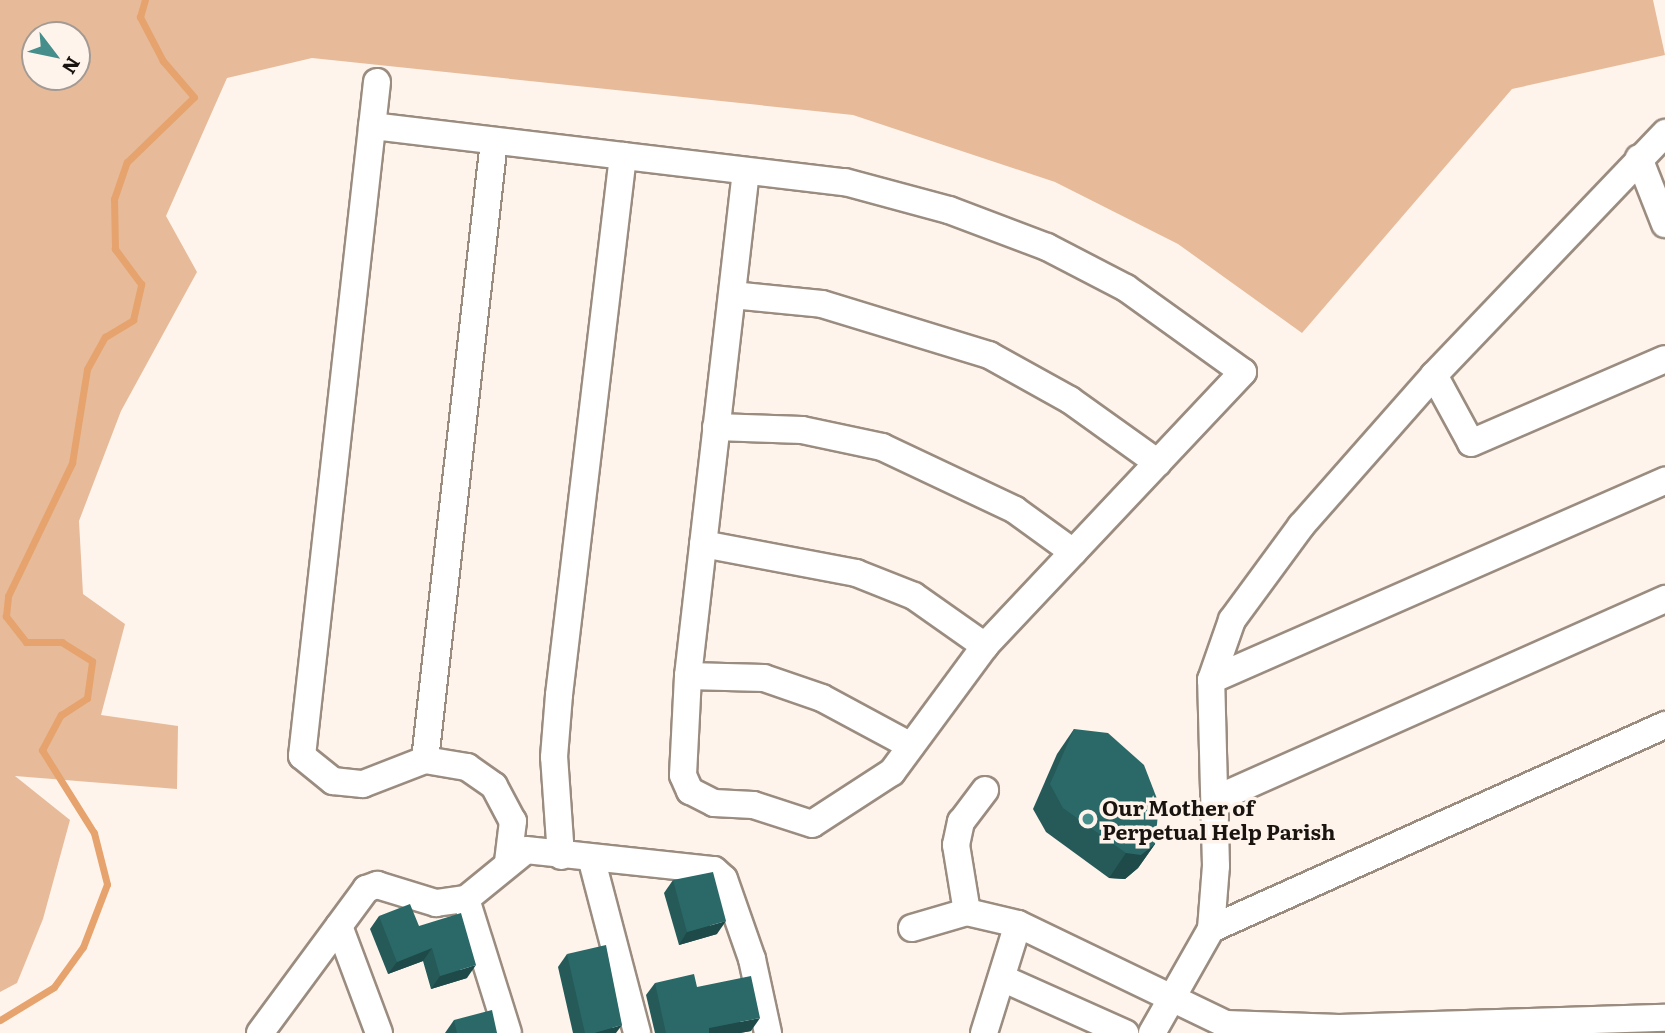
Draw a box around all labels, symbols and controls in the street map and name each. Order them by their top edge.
north arrow [21,21,91,91]
text: N [56,52,88,80]
place label: Our Mother of Perpetual Help Parish [1102,794,1336,844]
marker: Our Mother of Perpetual Help Parish [1080,811,1096,827]

